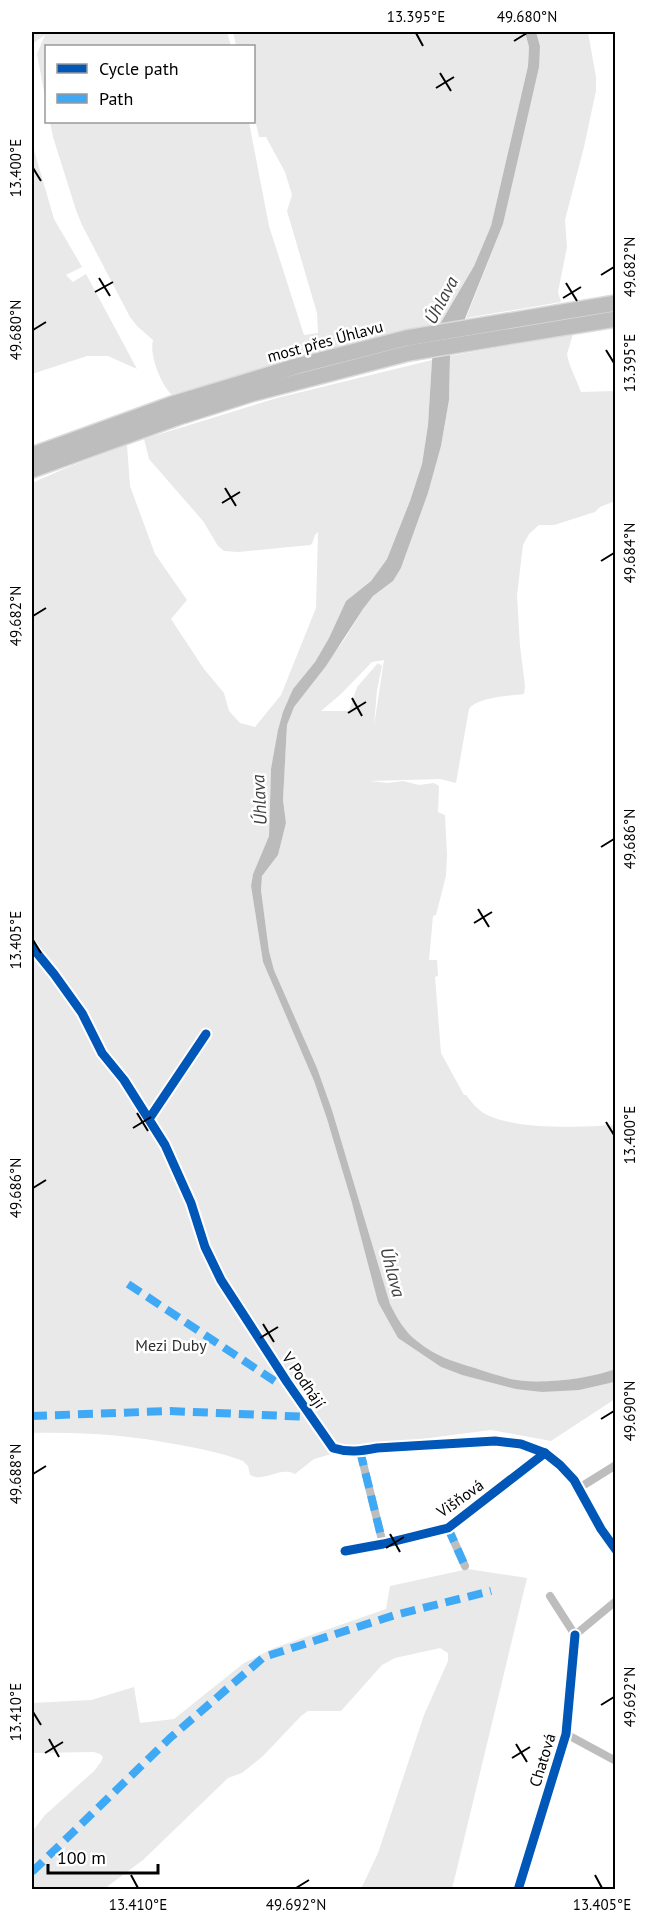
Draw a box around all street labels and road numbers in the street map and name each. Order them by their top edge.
street label: most přes Úhlavu [265,316,385,366]
street label: V Podhájí [277,1347,330,1412]
street label: Višňová [432,1475,487,1522]
street label: Chatová [524,1731,560,1789]

